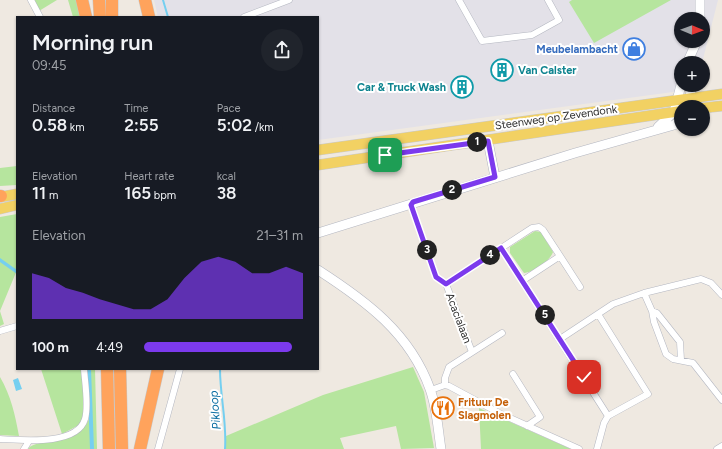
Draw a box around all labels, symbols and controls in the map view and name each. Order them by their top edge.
north arrow [674,12,710,48]
map controls [674,12,710,136]
text: Morning run [32,29,153,56]
button: share [261,29,303,71]
shop icon: Meubelambacht [621,36,647,62]
place label: Meubelambacht [536,43,619,56]
button: + [674,56,710,92]
building icon: Van Calster [489,57,515,83]
text: 09:45 [32,58,67,73]
place label: Van Calster [518,64,577,77]
building icon: Car & Truck Wash [449,74,475,100]
place label: Car & Truck Wash [357,81,446,94]
button: − [674,100,710,136]
text: Distance [32,102,75,115]
text: Time [124,102,148,115]
text: Pace [217,102,240,115]
street label: Steenweg op Zevendonk [494,102,619,133]
text: 0.58 [32,115,67,135]
text: 2:55 [124,115,158,135]
text: 5:02 [217,115,252,135]
text: km [67,121,85,134]
text: /km [252,121,274,134]
pin: 1 [467,132,487,152]
text: 1 [475,135,479,148]
pin [368,138,402,172]
icon: arrive [374,144,396,166]
text: Elevation [32,170,77,183]
text: Heart rate [124,170,174,183]
text: kcal [217,170,236,183]
pin: 2 [442,180,462,200]
text: 11 [32,183,46,203]
text: 165 [124,183,151,203]
text: 38 [217,183,236,203]
text: 2 [449,183,455,196]
text: m [46,189,58,202]
text: bpm [151,189,176,202]
text: Elevation [32,228,85,243]
text: 21–31 m [256,228,303,243]
pin: 3 [417,240,437,260]
text: 3 [424,243,430,256]
pin: 4 [480,245,500,265]
text: 4 [487,248,493,261]
street label: Acacialaan [443,291,474,345]
pin: 5 [535,305,555,325]
text: 5 [542,308,548,321]
text: 100 m [32,340,69,355]
text: 4:49 [96,340,123,355]
pin [567,360,601,394]
icon: check [573,366,595,388]
water label: Pikloop [206,390,224,430]
restaurant icon: Frituur De Slagmolen [430,395,456,421]
place label: Frituur De Slagmolen [458,396,511,422]

